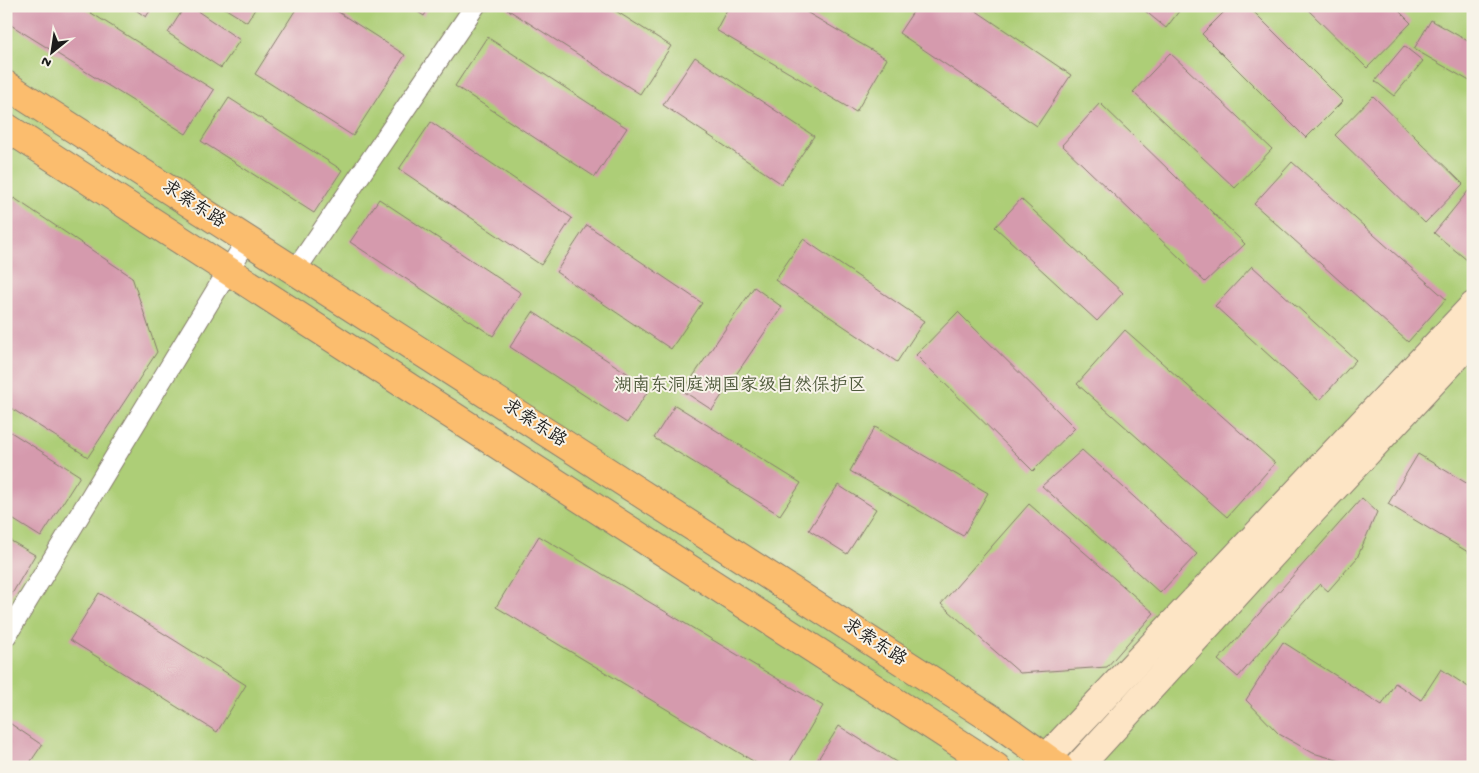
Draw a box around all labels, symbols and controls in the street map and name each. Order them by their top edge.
north arrow [28,28,78,78]
text: N [39,51,55,71]
street label: 求索东路 [157,175,230,233]
park label: 湖南东洞庭湖国家级自然保护区 [614,375,866,397]
street label: 求索东路 [498,394,571,452]
street label: 求索东路 [838,613,911,671]

